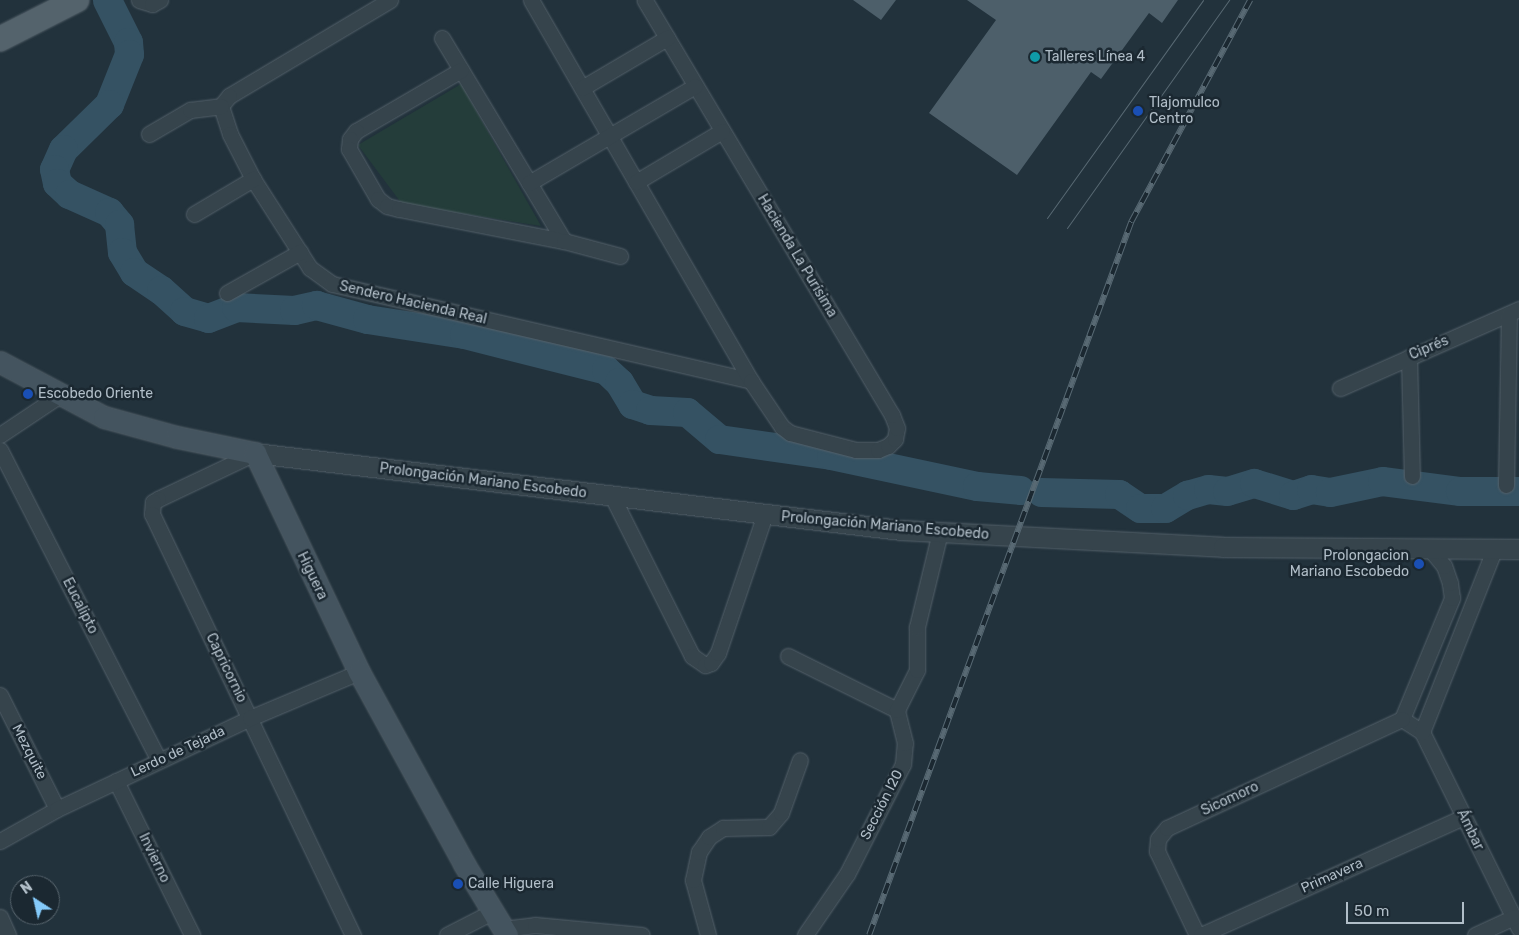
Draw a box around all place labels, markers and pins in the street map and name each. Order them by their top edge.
place label: Talleres Línea 4 [1045,49,1145,65]
marker: Talleres Línea 4 [1029,51,1041,63]
place label: Tlajomulco Centro [1149,95,1220,128]
marker: Tlajomulco Centro [1131,104,1145,118]
place label: Escobedo Oriente [38,386,153,402]
marker: Escobedo Oriente [22,388,34,400]
place label: Prolongacion Mariano Escobedo [1290,548,1409,580]
marker: Prolongacion Mariano Escobedo [1413,558,1425,570]
place label: Calle Higuera [468,876,554,892]
marker: Calle Higuera [452,878,464,890]

